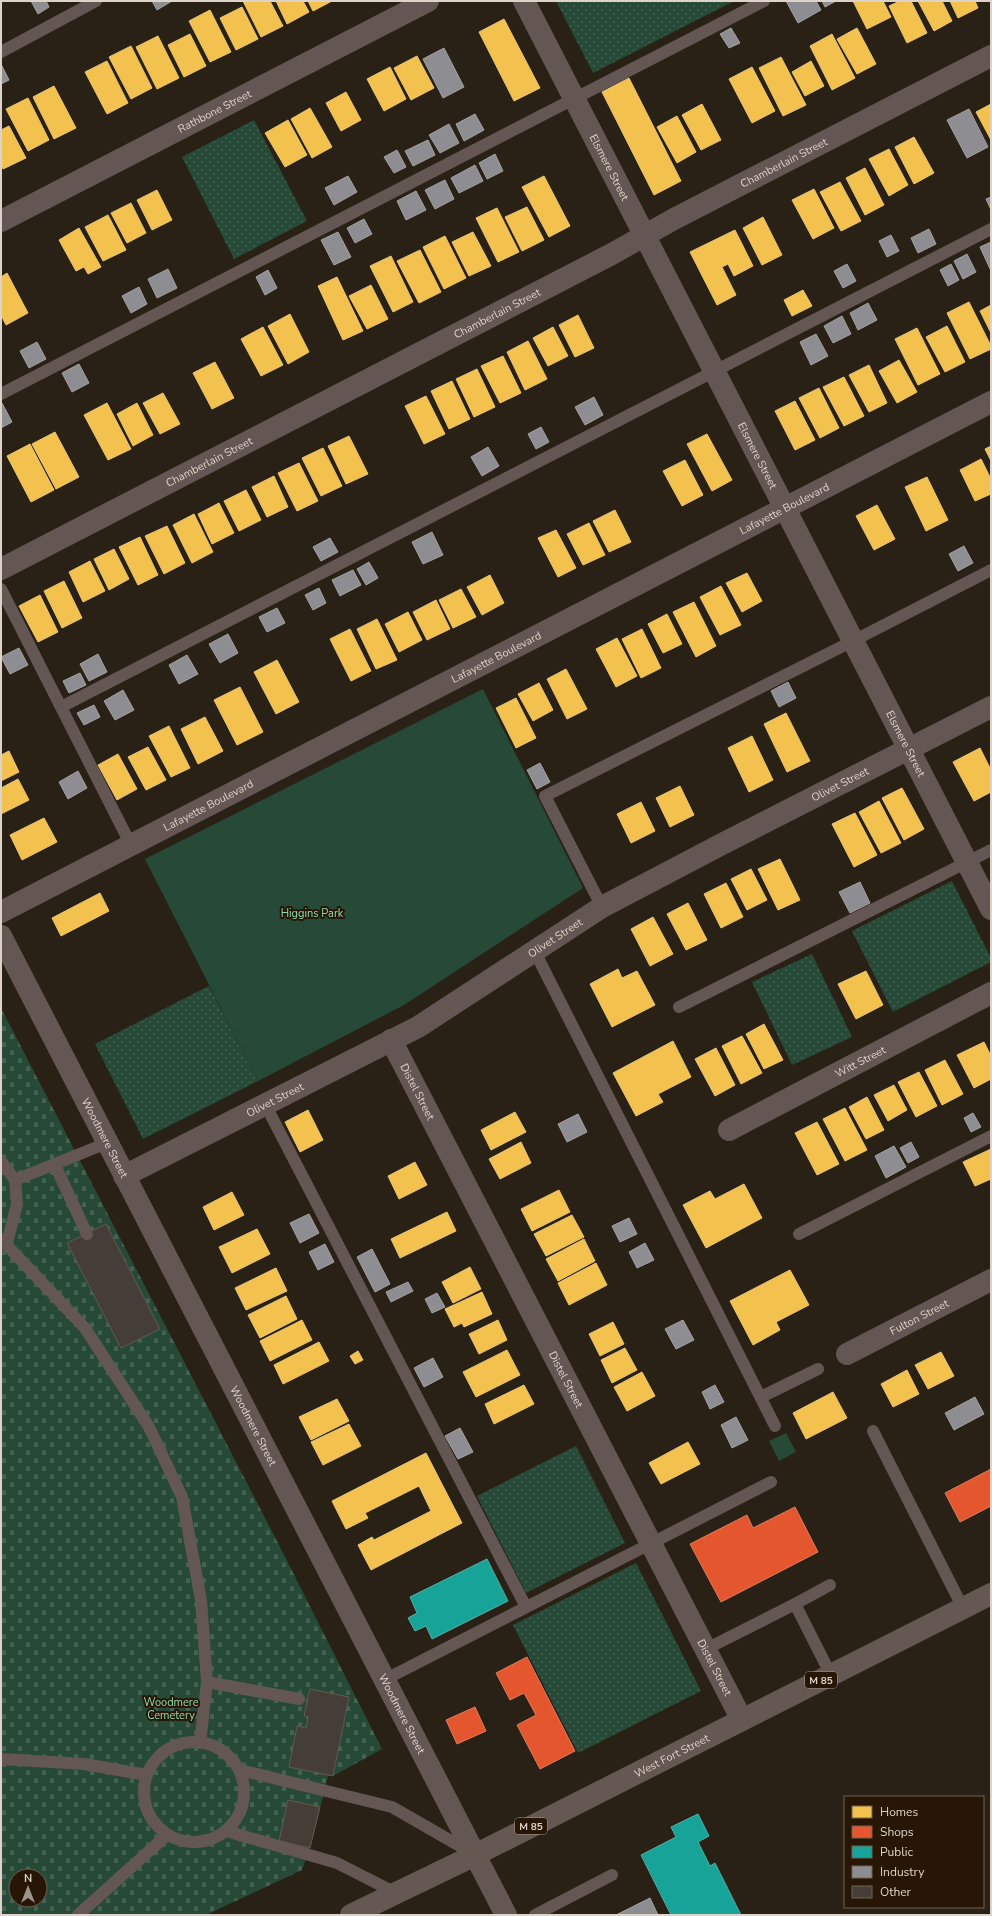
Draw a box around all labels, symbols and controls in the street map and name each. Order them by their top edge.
street label: Rathbone Street [175,86,254,137]
street label: Elsmere Street [586,132,632,203]
street label: Chamberlain Street [738,134,830,192]
street label: Chamberlain Street [451,285,543,342]
street label: Elsmere Street [734,420,781,492]
street label: Chamberlain Street [163,433,255,491]
street label: Lafayette Boulevard [737,480,832,538]
street label: Lafayette Boulevard [449,628,544,687]
street label: Elsmere Street [882,708,929,780]
street label: Olivet Street [809,764,871,805]
street label: Lafayette Boulevard [161,776,256,835]
park label: Higgins Park [281,906,344,921]
street label: Olivet Street [525,915,586,962]
street label: Witt Street [832,1042,888,1081]
street label: Distel Street [396,1061,438,1123]
street label: Olivet Street [244,1079,306,1121]
street label: Woodmere Street [78,1095,132,1181]
street label: Fulton Street [887,1296,951,1339]
street label: Distel Street [545,1349,587,1411]
street label: Woodmere Street [226,1383,280,1469]
street label: Distel Street [694,1637,735,1699]
street label: Woodmere Street [375,1671,429,1757]
road number: M 85 [805,1672,837,1688]
park label: Woodmere Cemetery [143,1695,199,1723]
street label: West Fort Street [632,1731,712,1781]
legend [844,1796,984,1908]
text: Homes [880,1804,918,1820]
road number: M 85 [515,1818,547,1834]
text: Shops [880,1824,914,1840]
text: Public [880,1844,914,1860]
text: Industry [880,1864,925,1880]
north arrow [8,1868,48,1908]
text: N [24,1871,32,1886]
text: Other [880,1884,912,1900]

